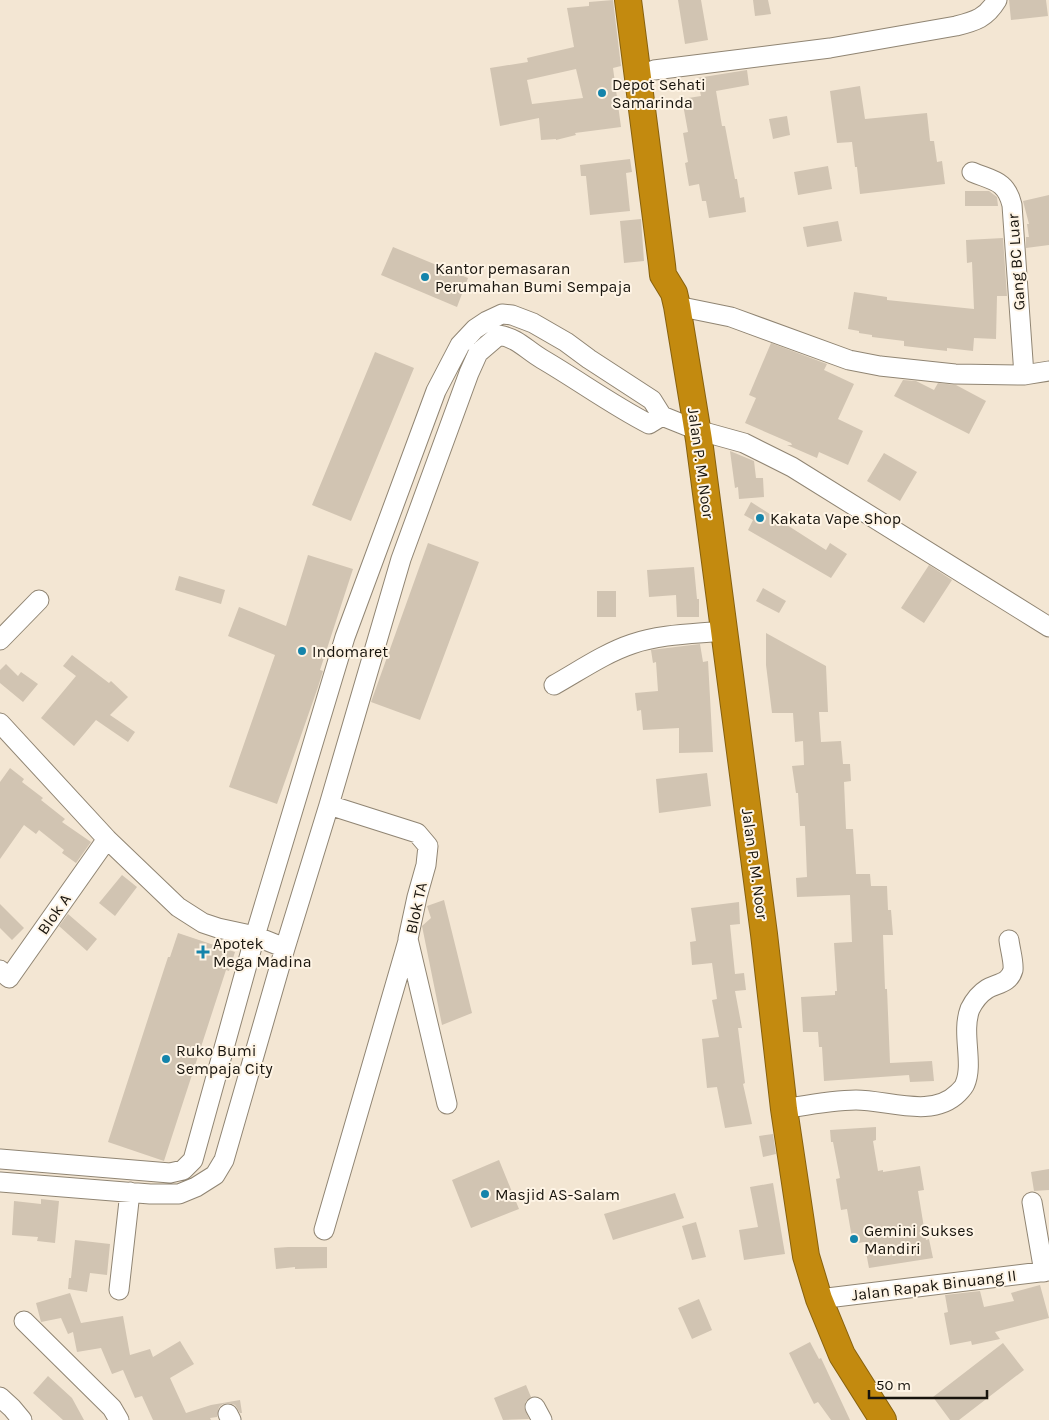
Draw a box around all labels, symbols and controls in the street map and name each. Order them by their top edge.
place label: Depot Sehati Samarinda [612,75,706,112]
marker: Depot Sehati Samarinda [596,87,608,99]
street label: Gang BC Luar [1003,213,1029,311]
place label: Kantor pemasaran Perumahan Bumi Sempaja [435,259,631,296]
marker: Kantor pemasaran Perumahan Bumi Sempaja [419,271,431,283]
street label: Jalan P. M. Noor [684,406,718,520]
place label: Kakata Vape Shop [770,509,901,528]
marker: Kakata Vape Shop [754,512,766,524]
place label: Indomaret [312,642,388,661]
marker: Indomaret [296,645,308,657]
street label: Jalan P. M. Noor [738,807,772,921]
street label: Blok TA [401,880,431,936]
street label: Blok A [33,890,75,938]
place label: Apotek Mega Madina [213,934,311,971]
marker: Apotek Mega Madina [197,946,209,958]
place label: Ruko Bumi Sempaja City [176,1041,273,1078]
marker: Ruko Bumi Sempaja City [160,1053,172,1065]
place label: Masjid AS-Salam [495,1185,620,1204]
marker: Masjid AS-Salam [479,1188,491,1200]
place label: Gemini Sukses Mandiri [864,1221,974,1258]
marker: Gemini Sukses Mandiri [848,1233,860,1245]
street label: Jalan Rapak Binuang II [851,1265,1017,1305]
scale bar [869,1368,986,1400]
text: 50 m [876,1376,911,1394]

